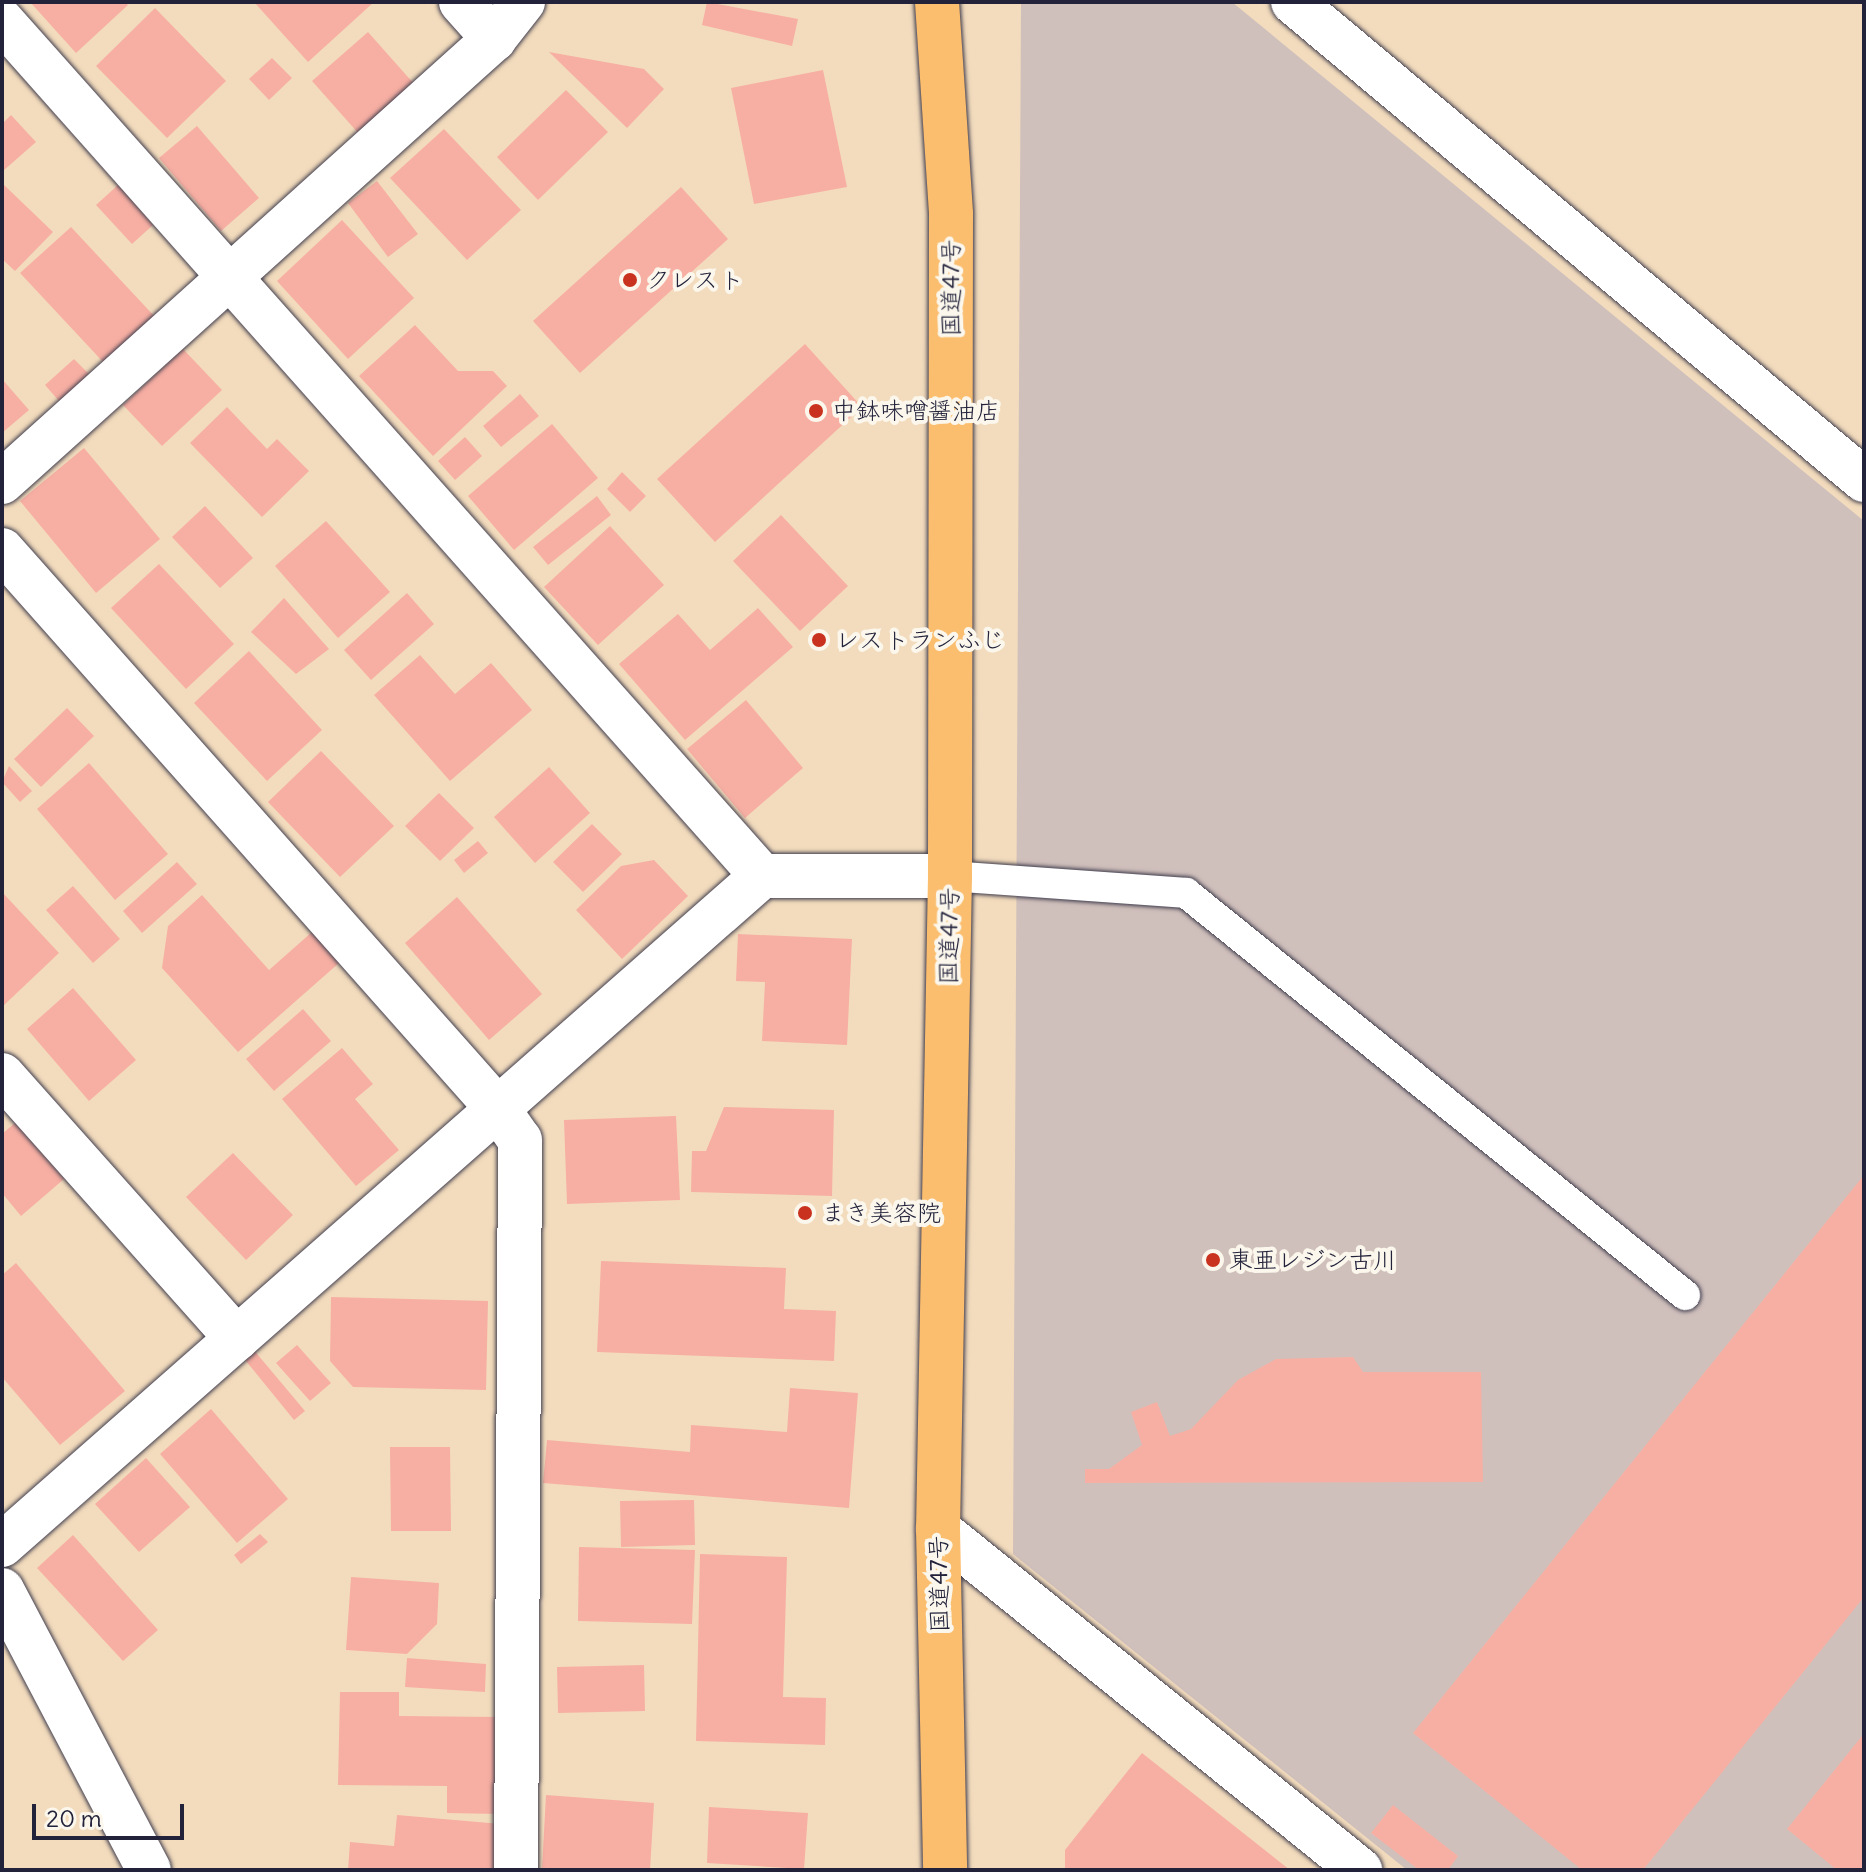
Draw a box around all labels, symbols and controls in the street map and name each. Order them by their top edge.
street label: 国道47号 [937,239,965,337]
place label: クレスト [646,266,742,294]
marker: クレスト [621,271,639,289]
place label: 中鉢味噌醤油店 [832,397,1000,425]
marker: 中鉢味噌醤油店 [807,402,825,420]
place label: レストランふじ [835,626,1003,654]
marker: レストランふじ [810,631,828,649]
street label: 国道47号 [934,887,964,985]
place label: まき美容院 [821,1199,941,1227]
marker: まき美容院 [796,1204,814,1222]
place label: 東亜レジン古川 [1229,1246,1397,1274]
marker: 東亜レジン古川 [1204,1251,1222,1269]
street label: 国道47号 [924,1535,954,1633]
scale bar [36,1788,188,1838]
text: 20 m [46,1803,102,1833]

